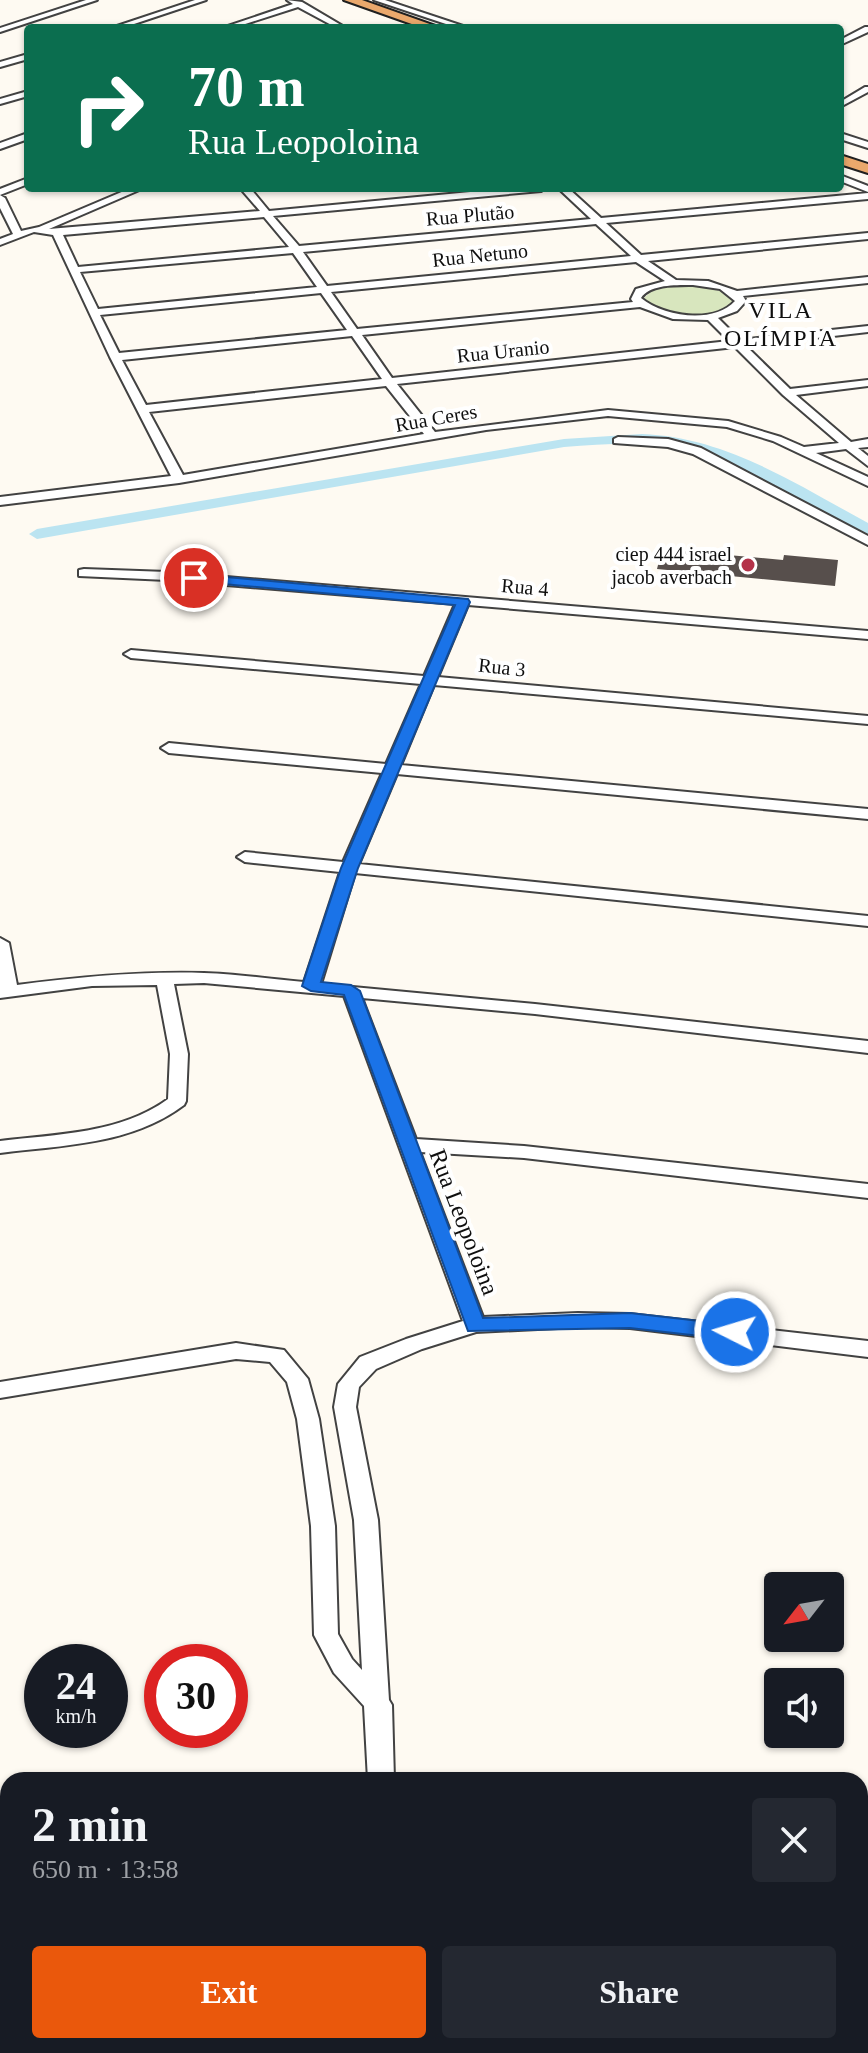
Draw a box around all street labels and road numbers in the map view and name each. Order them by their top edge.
street label: Rua Plutão [425,200,515,230]
street label: Rua Netuno [431,239,529,271]
street label: Rua Uranio [456,335,550,367]
street label: Rua Ceres [393,400,479,436]
street label: Rua 4 [501,574,549,600]
street label: Rua 3 [477,654,527,680]
street label: Rua Leopoloina [424,1145,504,1299]

